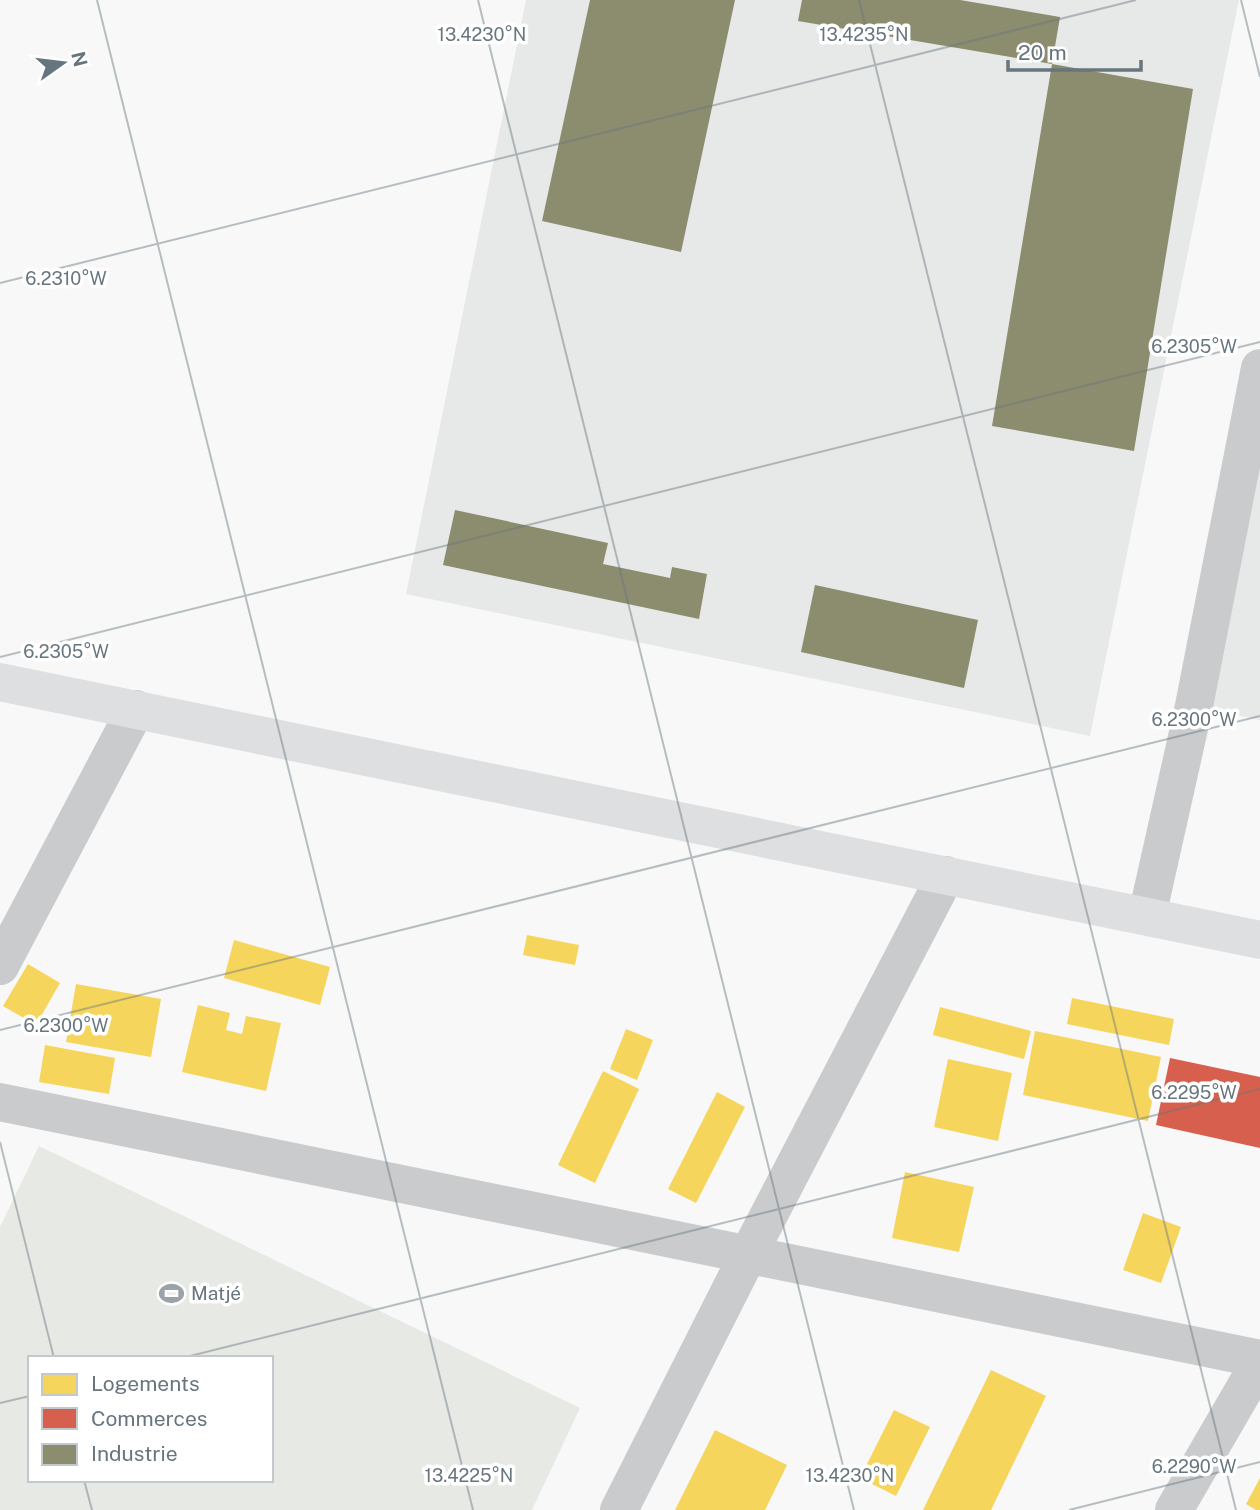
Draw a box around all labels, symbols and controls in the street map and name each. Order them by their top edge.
text: 13.4230°N [438,24,526,45]
text: 13.4235°N [819,24,909,45]
north arrow [28,28,98,98]
scale bar [1008,28,1141,72]
text: 20 m [1018,40,1067,65]
text: N [67,49,92,69]
text: 6.2310°W [25,268,107,289]
text: 6.2305°W [1151,336,1237,357]
text: 6.2305°W [23,641,109,662]
text: 6.2300°W [1152,709,1236,730]
text: 6.2300°W [24,1015,108,1036]
text: 6.2295°W [1151,1082,1237,1103]
sports icon: Matjé [157,1279,185,1307]
place label: Matjé [191,1282,241,1304]
legend [28,1356,273,1482]
text: Logements [91,1371,200,1396]
text: Commerces [91,1406,207,1431]
text: Industrie [91,1441,178,1466]
text: 6.2290°W [1152,1456,1236,1477]
text: 13.4225°N [425,1465,513,1486]
text: 13.4230°N [806,1465,894,1486]

